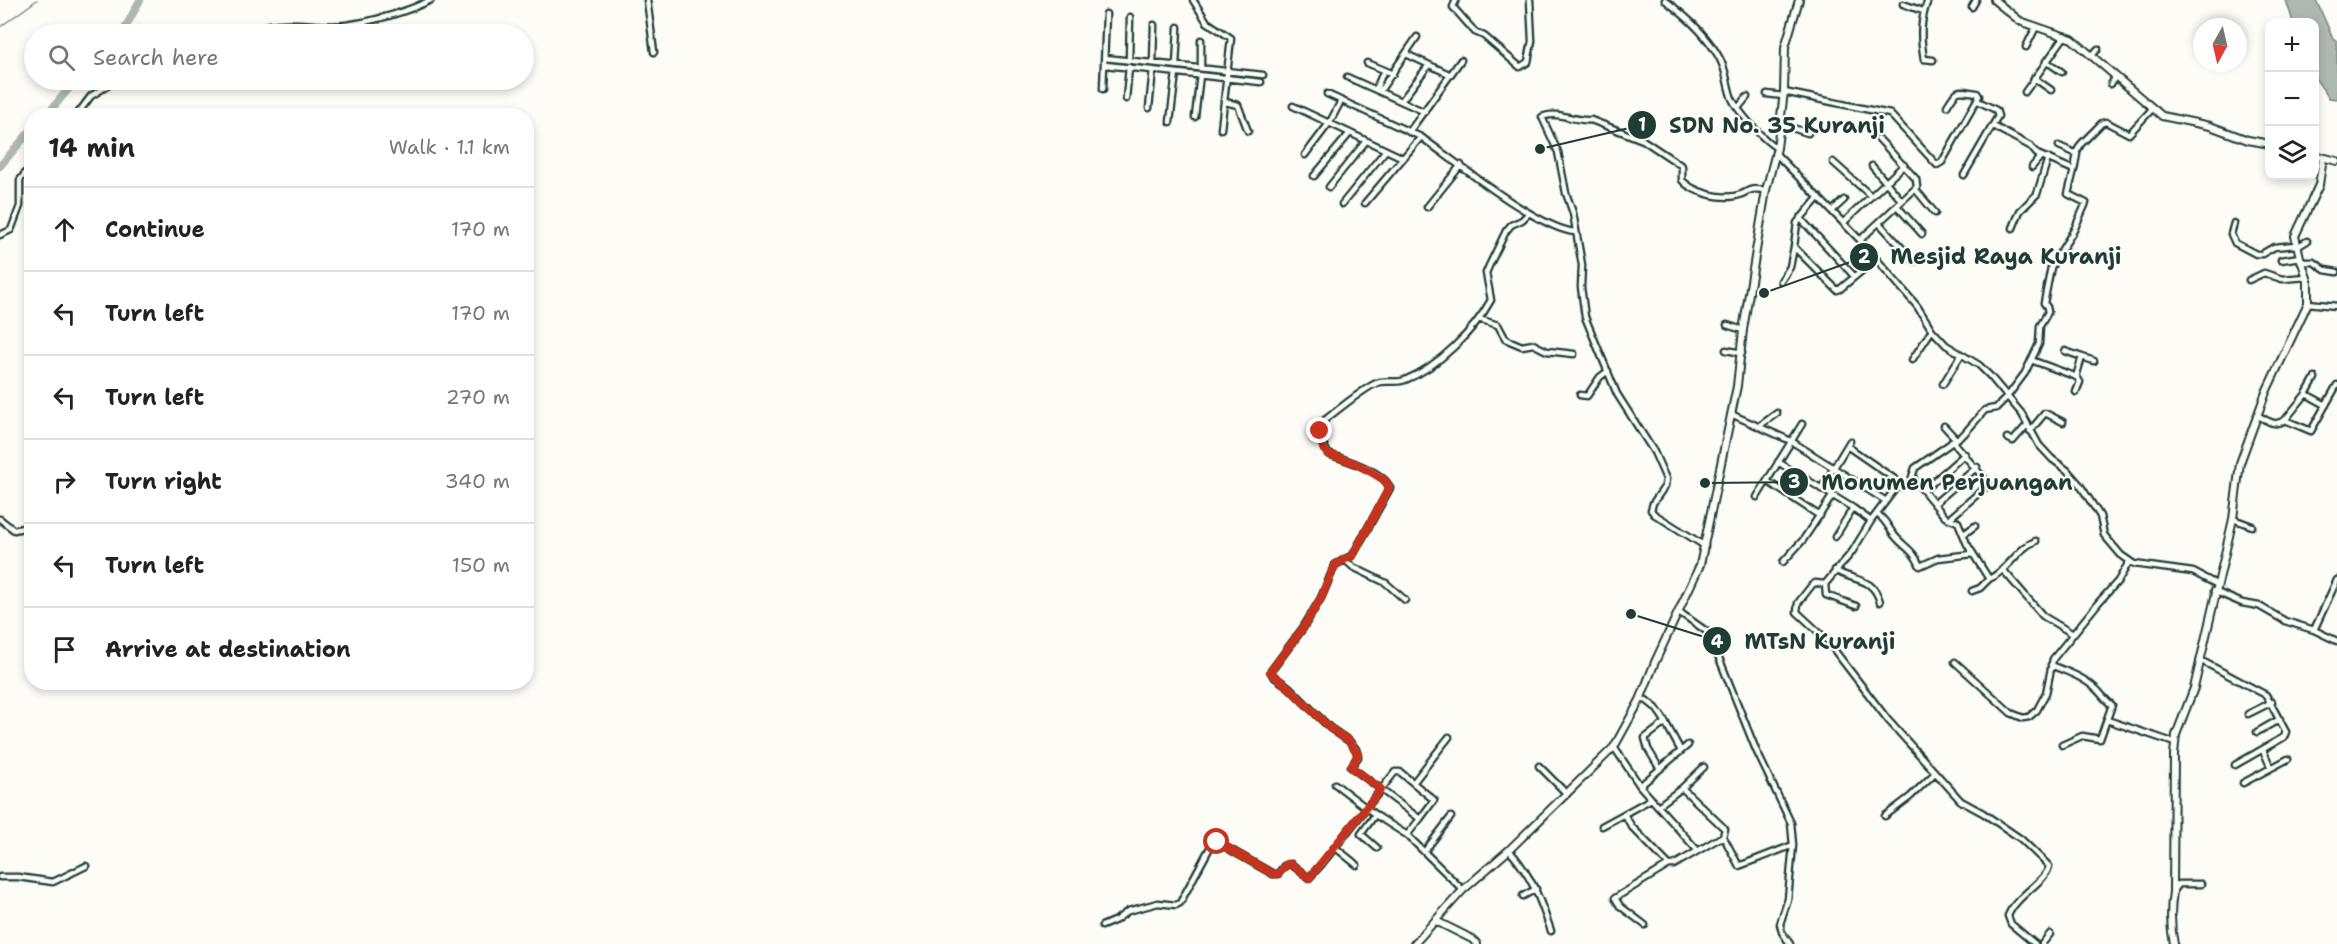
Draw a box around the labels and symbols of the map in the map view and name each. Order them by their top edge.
north arrow [2193,18,2247,72]
callout: SDN No. 35 Kuranji [1627,105,1897,145]
text: SDN No. 35 Kuranji [1669,111,1885,140]
text: 1 [1638,113,1646,137]
callout: Mesjid Raya Kuranji [1849,237,2134,277]
text: Mesjid Raya Kuranji [1890,242,2122,271]
text: 2 [1858,245,1871,269]
route end [1306,417,1332,443]
callout: Monumen Perjuangan [1779,462,2085,502]
text: Monumen Perjuangan [1821,468,2073,497]
text: 3 [1788,470,1800,494]
callout: MTsN Kuranji [1702,621,1907,661]
text: MTsN Kuranji [1745,627,1895,656]
text: 4 [1711,630,1724,654]
route start [1203,828,1229,854]

